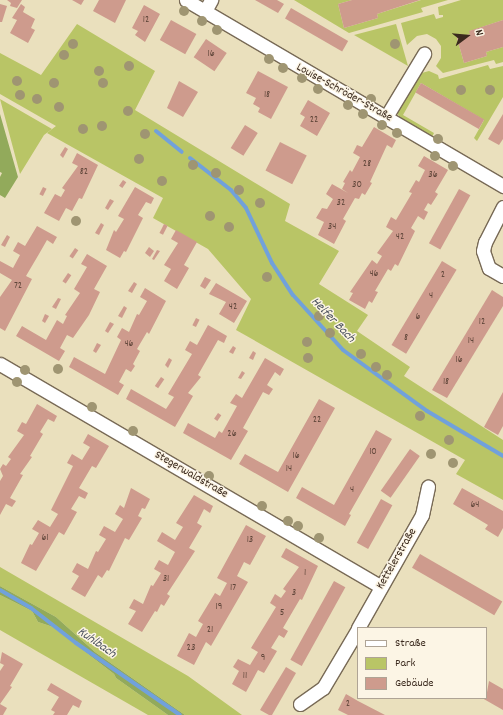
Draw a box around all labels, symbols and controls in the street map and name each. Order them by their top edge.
house number: 12 [143,15,149,27]
north arrow [447,16,487,56]
text: N [470,28,487,38]
house number: 16 [207,49,215,61]
street label: Louise-Schröder-Straße [293,61,395,125]
house number: 18 [264,90,270,102]
house number: 22 [310,115,318,127]
house number: 28 [363,159,371,171]
house number: 82 [80,167,88,179]
house number: 36 [428,170,438,182]
house number: 30 [352,180,362,192]
house number: 32 [337,198,345,210]
house number: 34 [328,222,336,234]
house number: 42 [396,232,404,244]
house number: 46 [369,269,379,281]
house number: 2 [441,270,445,282]
house number: 72 [14,281,22,293]
house number: 4 [429,291,433,303]
water label: Helfer Bach [307,295,357,347]
house number: 42 [229,302,237,314]
house number: 6 [416,312,420,324]
house number: 12 [479,317,485,329]
house number: 8 [404,333,408,345]
house number: 14 [468,336,474,348]
house number: 46 [124,339,134,351]
house number: 16 [455,355,463,367]
house number: 18 [443,377,449,389]
house number: 22 [313,415,321,427]
house number: 26 [227,429,237,441]
house number: 10 [369,447,377,459]
street label: Stegerwaldstraße [152,448,230,502]
house number: 16 [292,451,300,463]
house number: 14 [286,464,292,476]
house number: 4 [350,485,354,497]
house number: 64 [470,500,480,512]
street label: Kettelerstraße [374,526,420,592]
house number: 61 [41,533,49,545]
house number: 13 [247,535,253,547]
house number: 1 [304,568,306,580]
house number: 31 [163,574,169,586]
house number: 17 [230,583,236,595]
house number: 3 [292,588,296,600]
house number: 19 [216,602,222,614]
house number: 5 [280,608,284,620]
water label: Kuhlbach [74,625,118,663]
house number: 21 [207,625,213,637]
legend [357,627,487,699]
text: Straße [395,635,426,652]
house number: 23 [187,643,195,655]
house number: 9 [261,653,265,665]
text: Park [395,655,415,672]
house number: 11 [243,671,247,683]
text: Gebäude [395,675,434,692]
house number: 2 [346,699,350,711]

